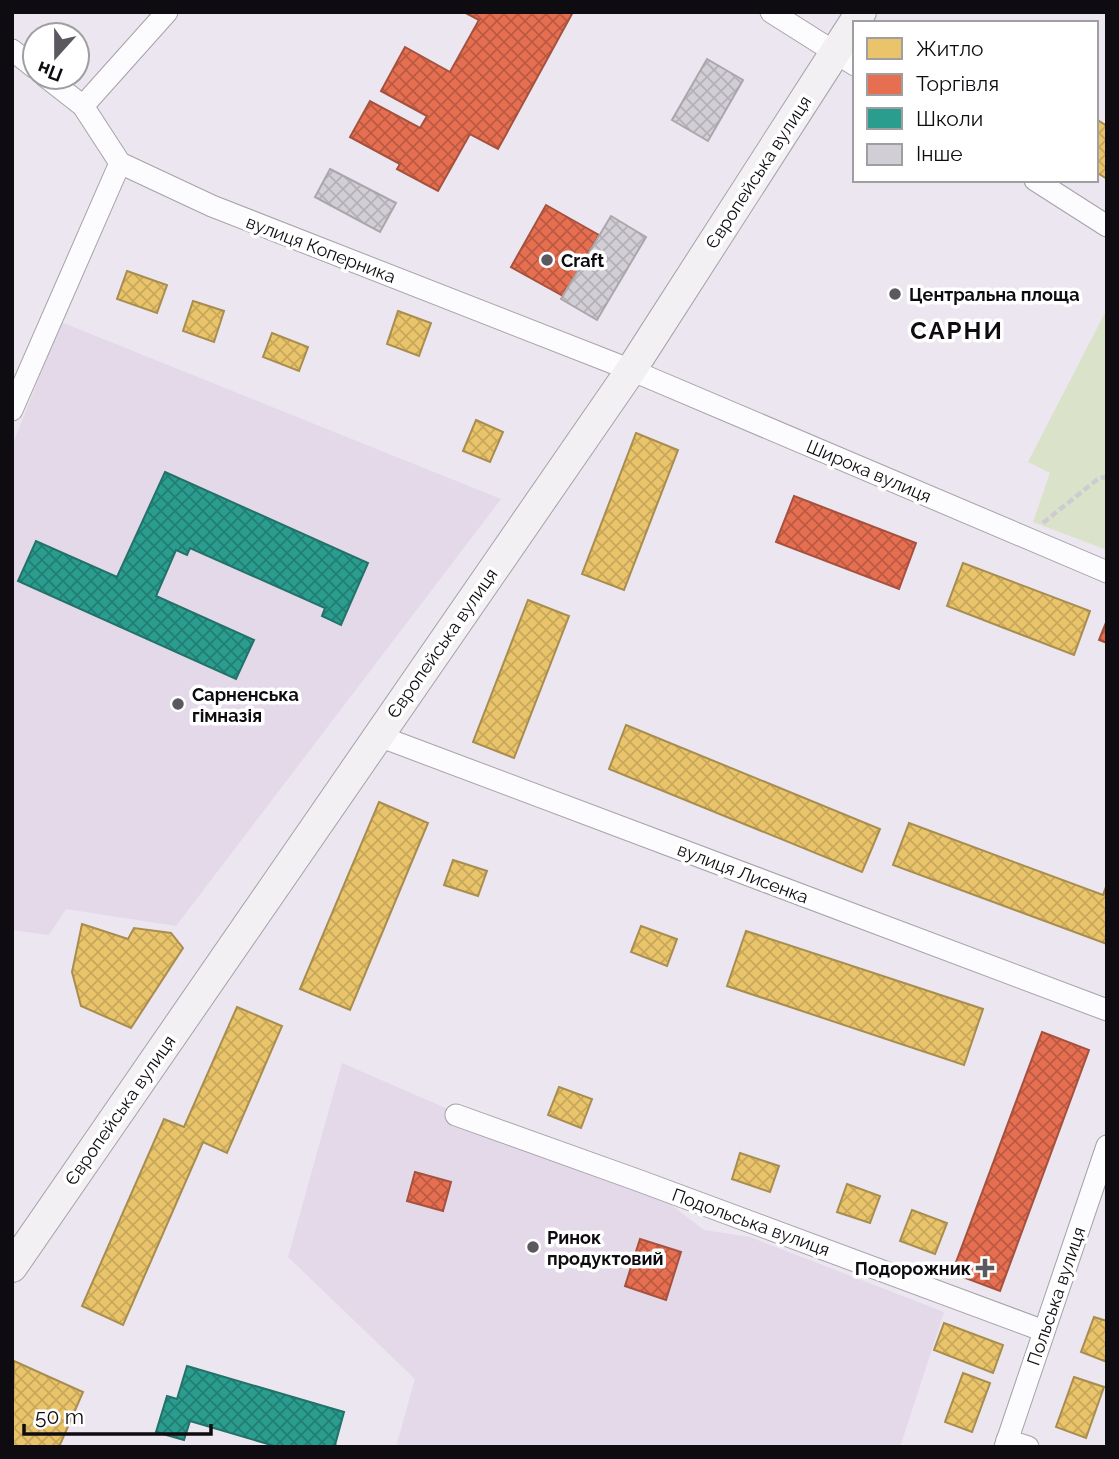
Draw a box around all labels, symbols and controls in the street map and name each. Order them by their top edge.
north arrow [21,21,91,91]
legend [853,21,1098,182]
text: Житло [916,36,984,61]
text: Пн [34,57,66,87]
text: Торгівля [916,71,999,96]
street label: Європейська вулиця [701,92,815,252]
text: Школи [916,106,983,131]
text: Інше [916,141,963,166]
street label: вулиця Коперника [243,211,399,287]
place label: Craft [561,250,604,271]
marker: Craft [539,252,555,268]
place label: Центральна площа [909,284,1079,305]
marker: Центральна площа [887,286,903,302]
district label: САРНИ [910,316,1004,345]
street label: Широка вулиця [803,435,935,507]
street label: Європейська вулиця [382,564,502,722]
place label: Сарненська гімназія [192,684,299,726]
marker: Сарненська гімназія [170,696,186,712]
street label: вулиця Лисенка [675,838,811,908]
street label: Європейська вулиця [60,1031,180,1189]
street label: Подольська вулиця [669,1184,833,1260]
street label: Польська вулиця [1022,1224,1090,1368]
place label: Ринок продуктовий [547,1227,664,1269]
marker: Ринок продуктовий [525,1239,541,1255]
place label: Подорожник [855,1258,971,1279]
marker: Подорожник [977,1260,993,1276]
scale bar [24,1392,212,1436]
text: 50 m [35,1404,84,1429]

